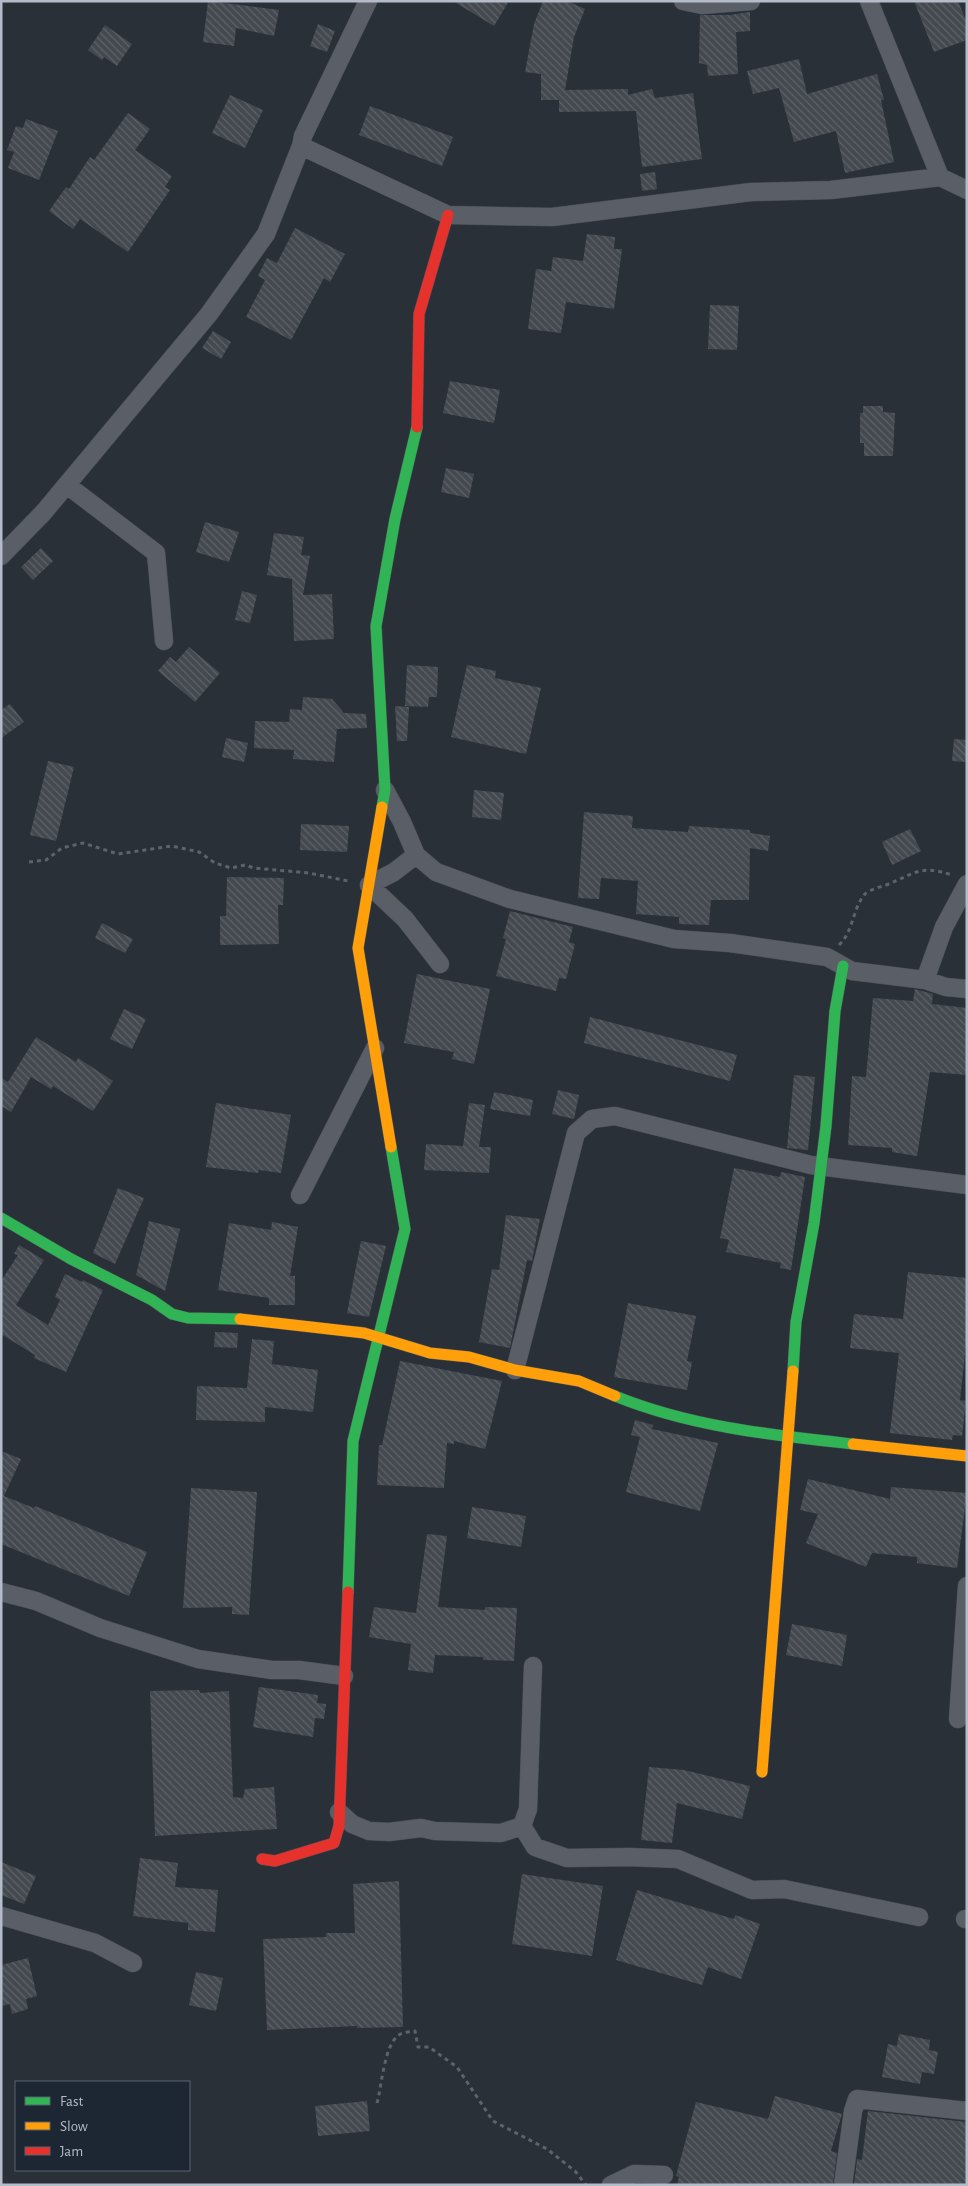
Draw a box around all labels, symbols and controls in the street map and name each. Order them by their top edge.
legend [15,2081,190,2171]
text: Fast [60,2094,84,2109]
text: Slow [60,2119,88,2134]
text: Jam [60,2144,83,2159]

